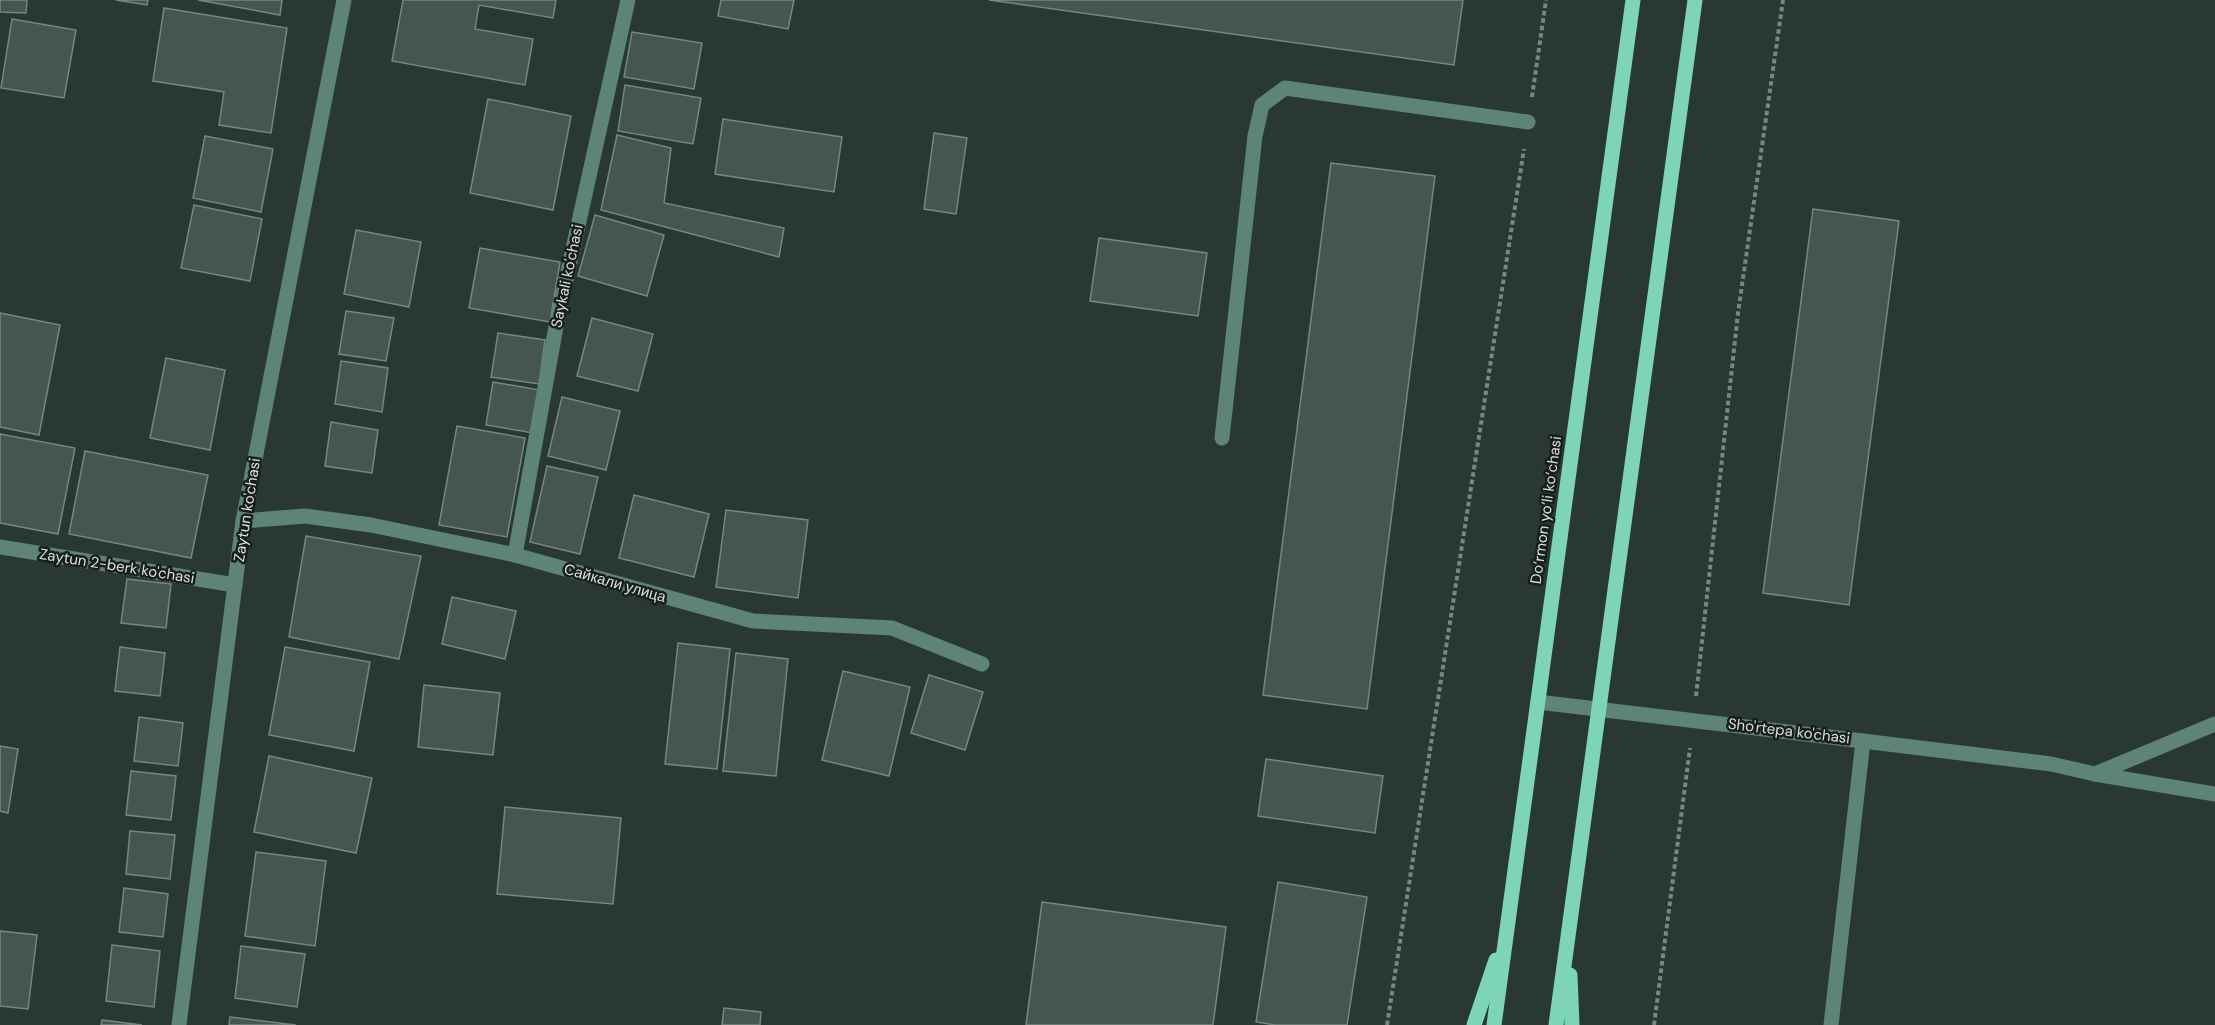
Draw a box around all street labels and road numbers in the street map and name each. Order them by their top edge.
street label: Saykali ko'chasi [546,223,588,329]
street label: Do‘rmon yo‘li ko‘chasi [1526,435,1566,585]
street label: Zaytun ko'chasi [229,457,265,563]
street label: Zaytun 2-berk ko'chasi [38,544,196,588]
street label: Сайкали улица [562,559,669,607]
street label: Sho'rtepa ko'chasi [1727,714,1851,748]

